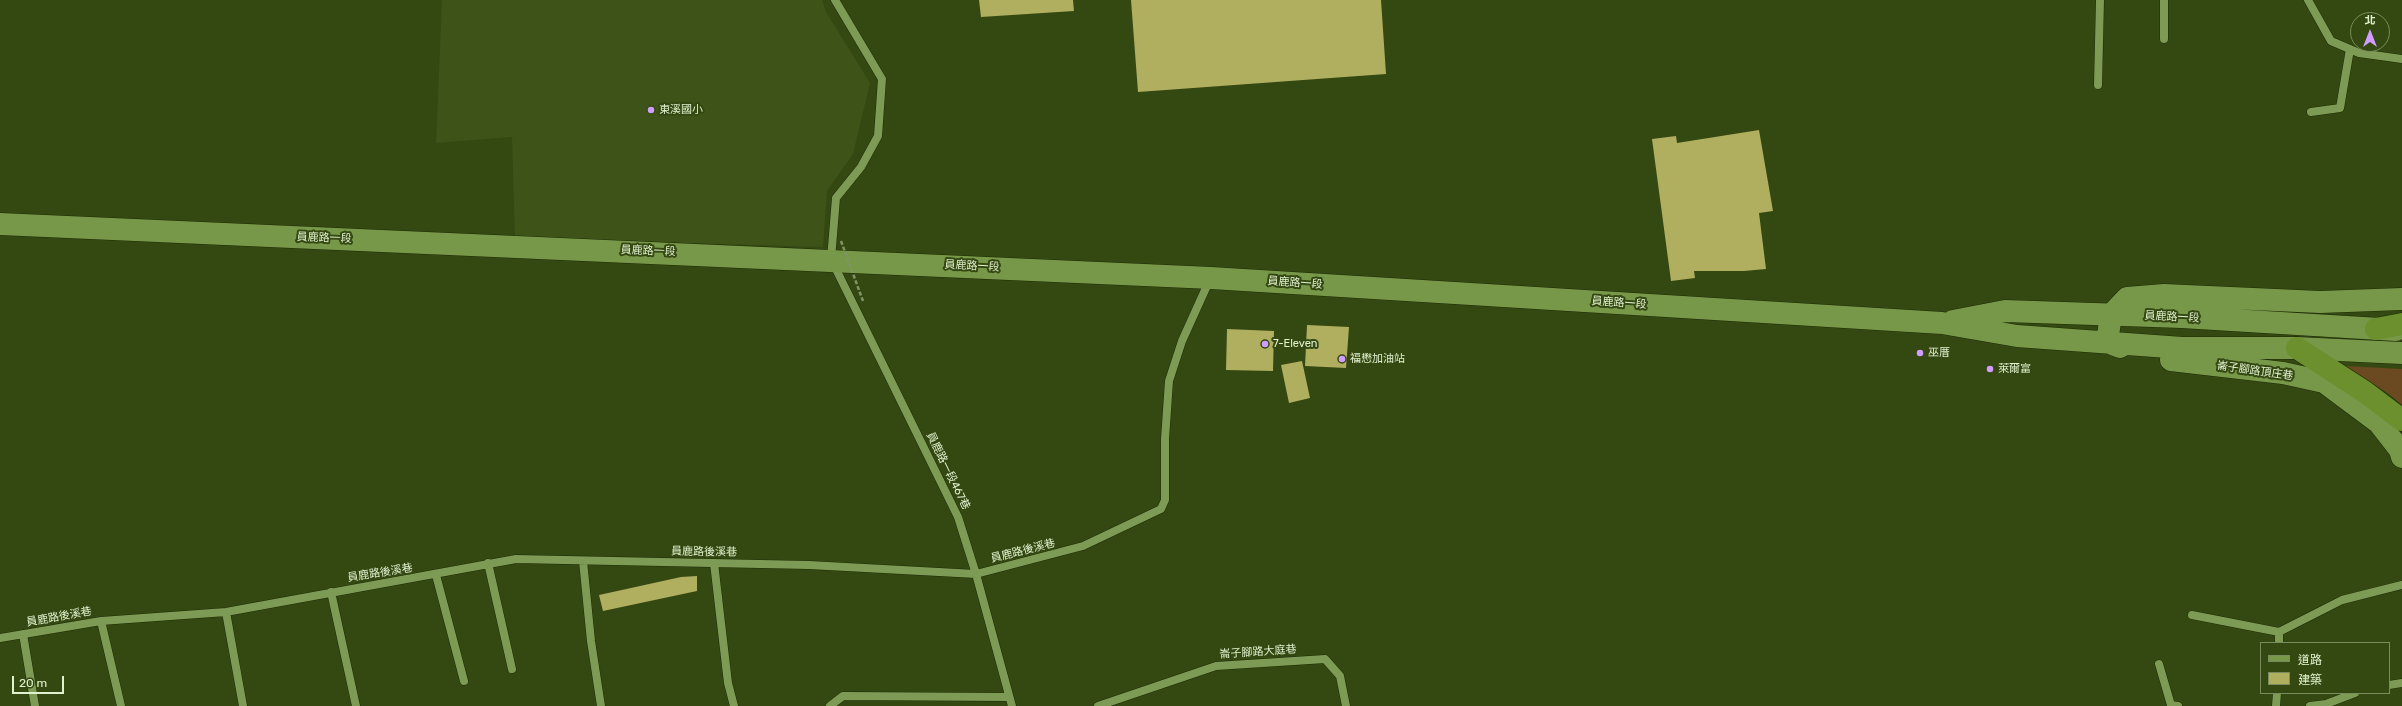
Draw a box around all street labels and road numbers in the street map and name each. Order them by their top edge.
street label: 員鹿路一段 [296,230,352,246]
street label: 員鹿路一段 [620,243,676,259]
street label: 員鹿路一段 [944,258,1000,274]
street label: 員鹿路一段 [1267,274,1323,292]
street label: 員鹿路一段 [1591,294,1647,312]
street label: 員鹿路一段 [2144,309,2200,325]
street label: 崙子腳路頂庄巷 [2216,359,2294,383]
street label: 員鹿路一段467巷 [923,430,973,512]
street label: 員鹿路後溪巷 [989,537,1057,565]
street label: 員鹿路後溪巷 [671,545,737,559]
street label: 員鹿路後溪巷 [346,561,414,585]
street label: 員鹿路後溪巷 [25,605,93,629]
street label: 崙子腳路大庭巷 [1219,643,1297,661]

